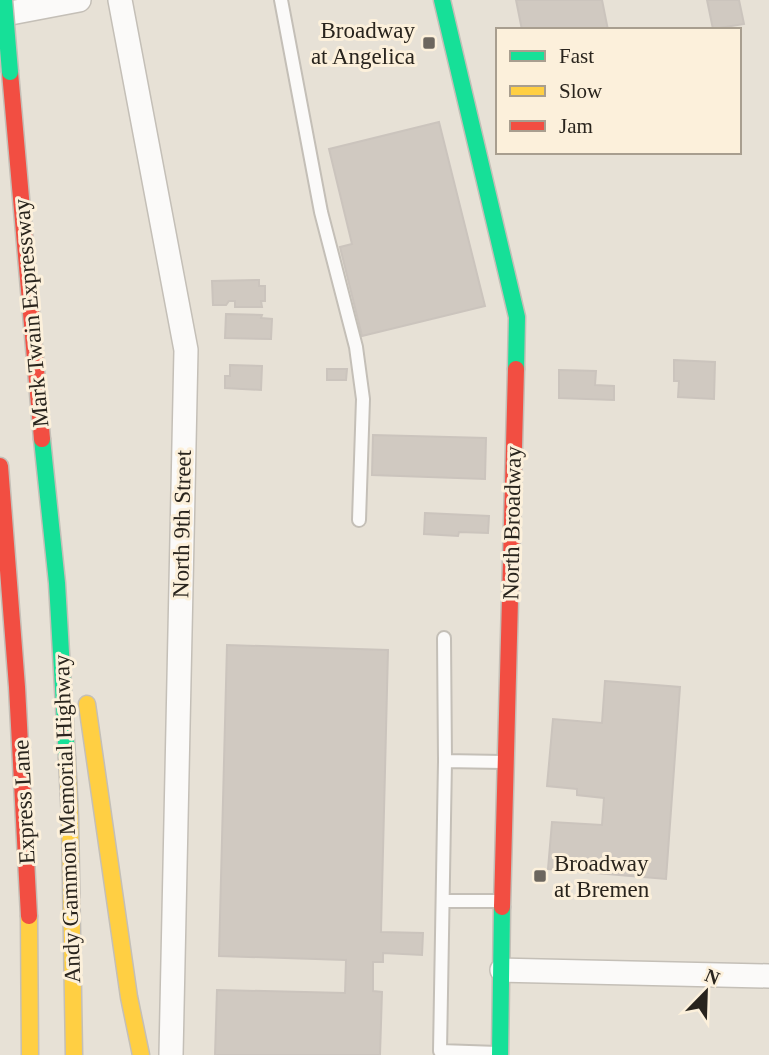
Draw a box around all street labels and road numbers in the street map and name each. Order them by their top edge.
street label: Mark Twain Expressway [9,197,53,428]
street label: North Broadway [498,445,526,600]
street label: North 9th Street [168,449,196,598]
street label: Andy Gammon Memorial Highway [49,654,85,984]
street label: Express Lane [8,739,40,865]

